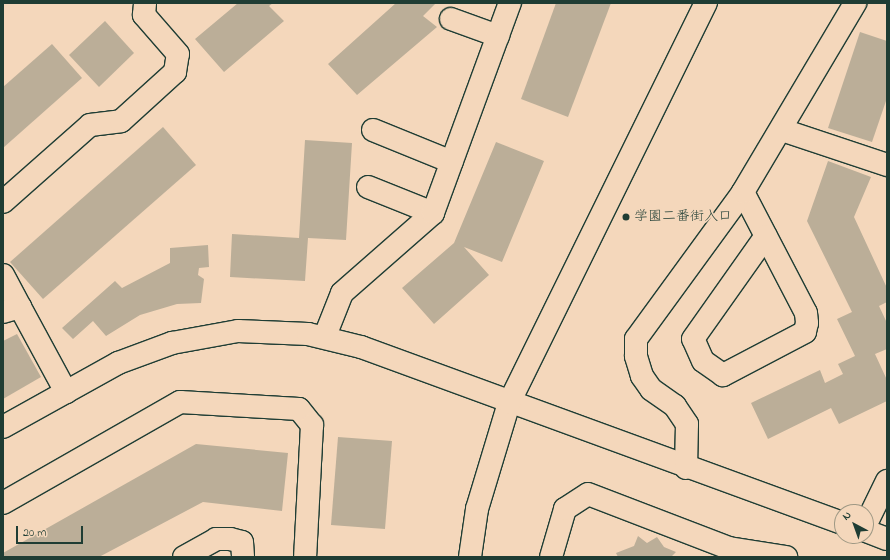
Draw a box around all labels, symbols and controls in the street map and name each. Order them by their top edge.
place label: 学園二番街入口 [634,209,732,225]
marker: 学園二番街入口 [621,212,631,222]
north arrow [834,504,874,544]
text: N [839,507,855,524]
scale bar [18,518,85,544]
text: 20 m [23,524,46,542]

